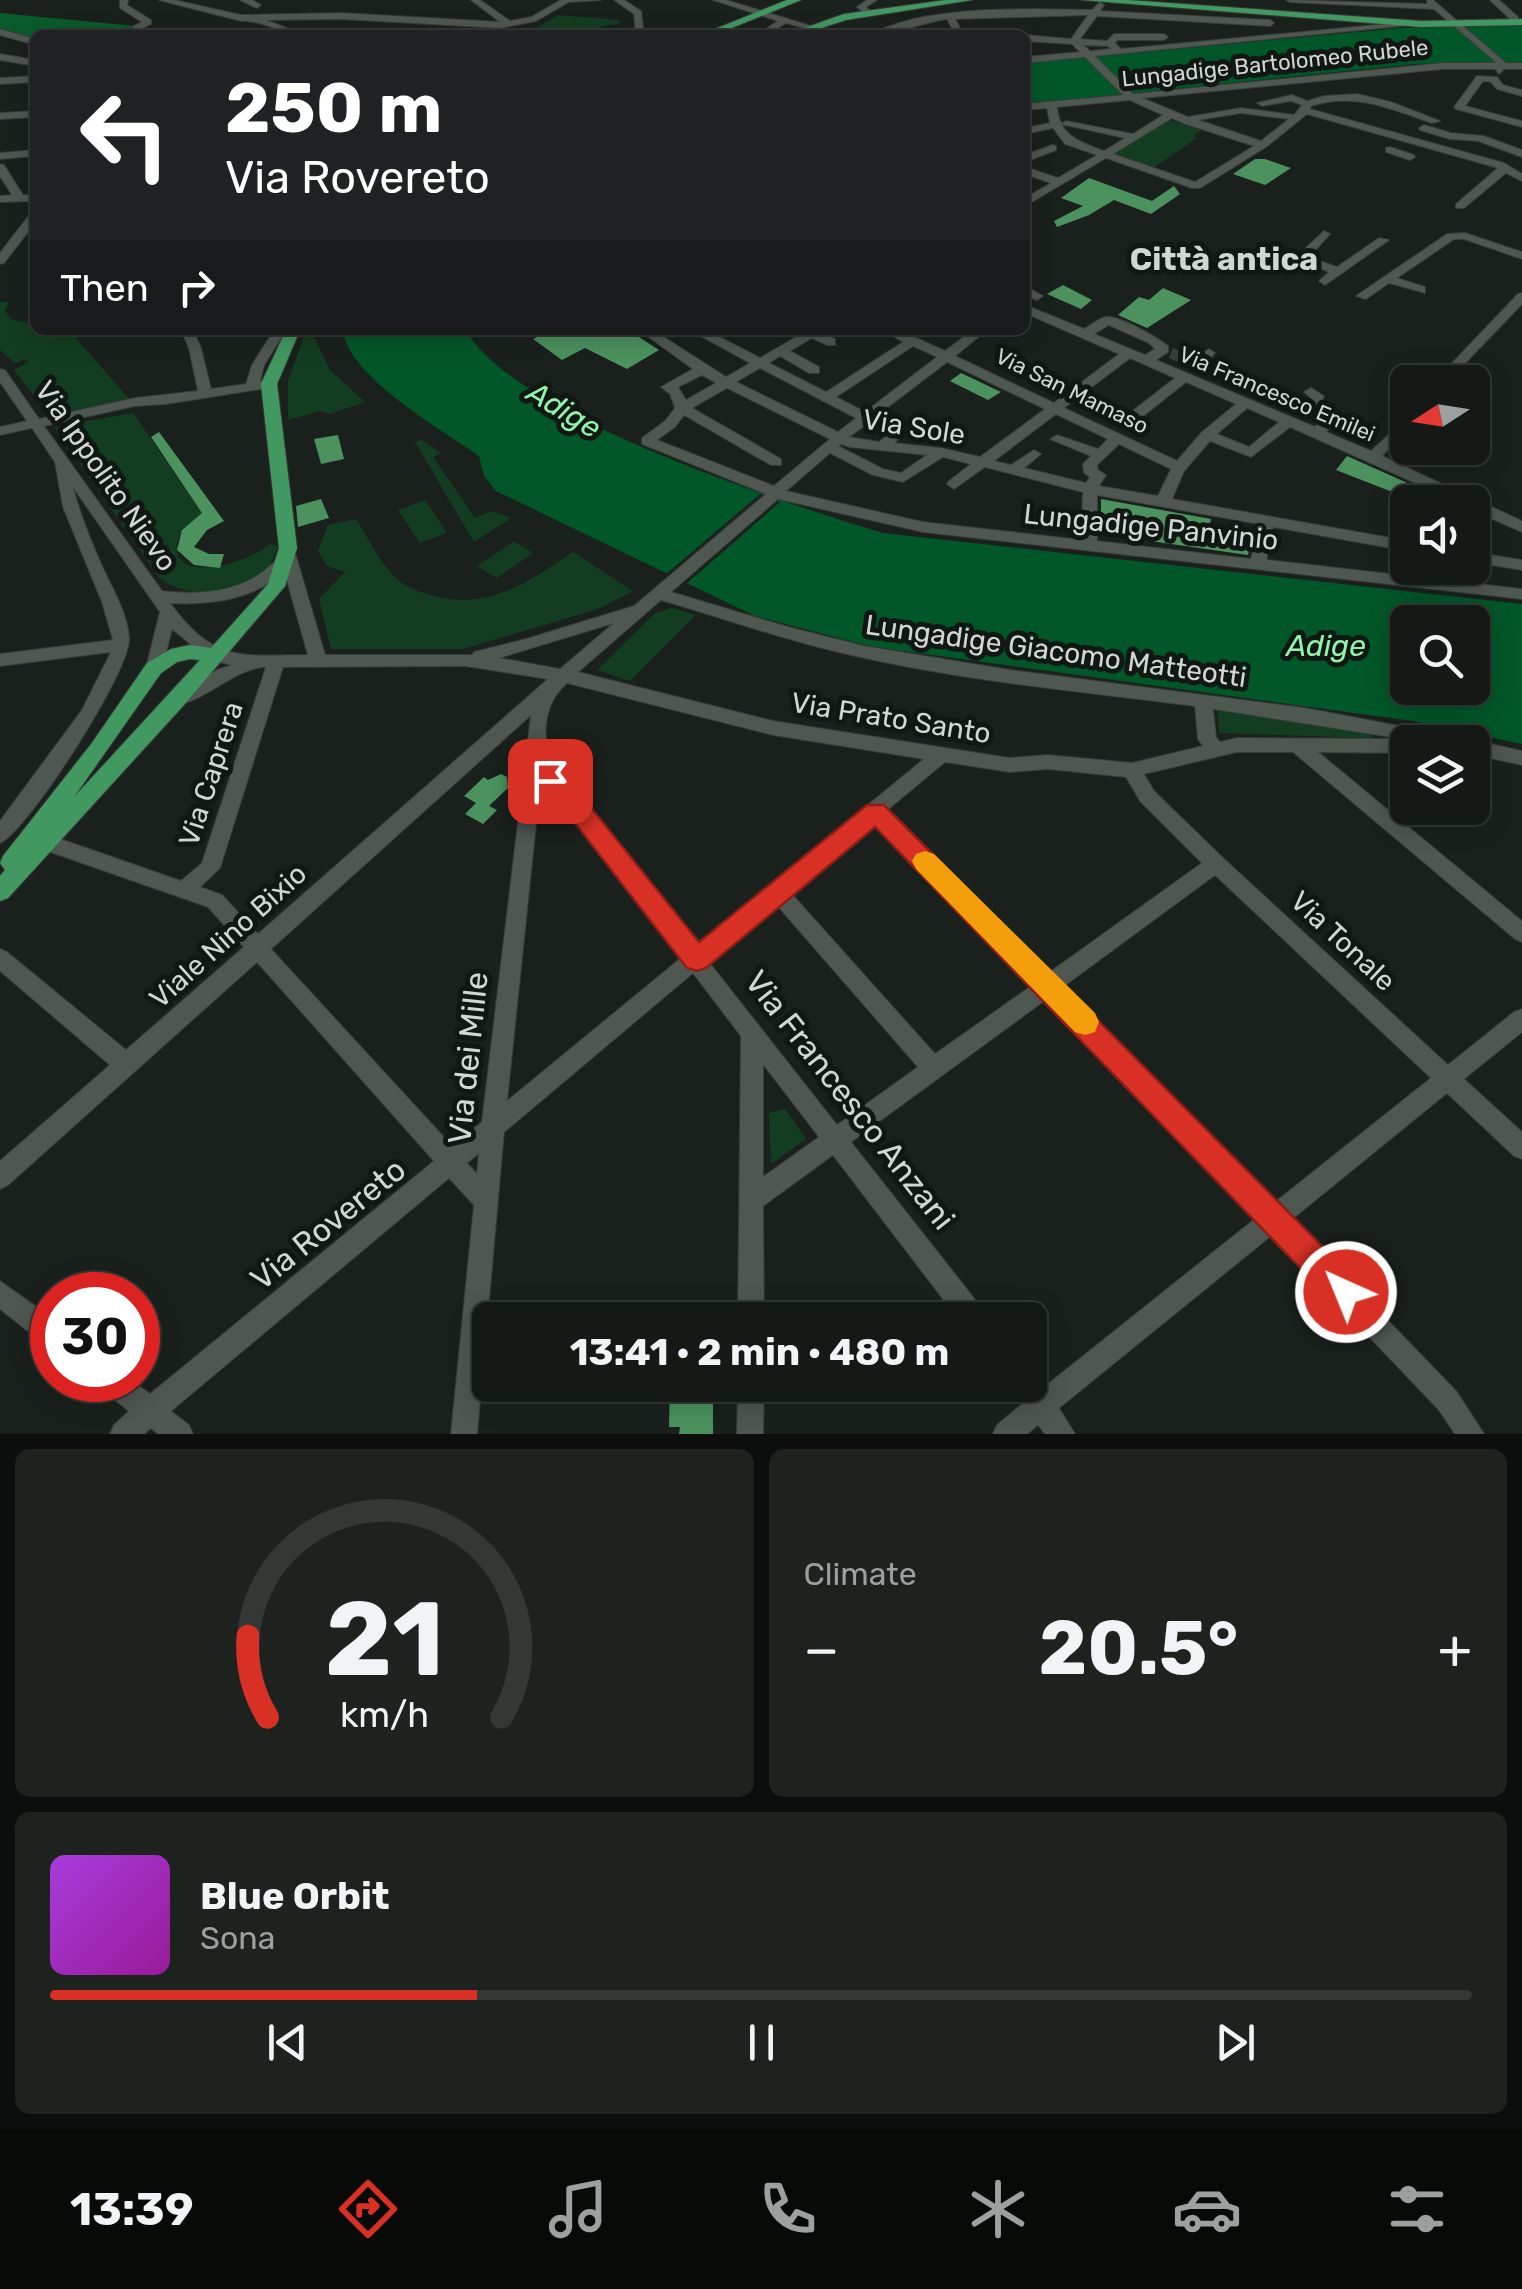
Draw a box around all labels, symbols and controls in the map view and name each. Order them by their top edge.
street label: Lungadige Bartolomeo Rubele [1120,33,1430,93]
text: 250 m [225,67,442,150]
icon: left [60,70,190,200]
text: Via Rovereto [225,151,490,204]
district label: Città antica [1130,240,1318,278]
icon: right [169,260,224,315]
text: Then [60,265,149,311]
street label: Via Francesco Emilei [1175,340,1379,448]
street label: Via San Mamaso [991,342,1153,440]
north arrow [1390,365,1490,465]
map controls [1390,365,1490,825]
water label: Adige [519,373,608,446]
street label: Via Ippolito Nievo [28,375,184,577]
street label: Via Sole [860,403,968,451]
button: sound [1390,485,1490,585]
street label: Lungadige Panvinio [1022,497,1280,557]
button: search [1390,605,1490,705]
street label: Lungadige Giacomo Matteotti [863,608,1249,694]
water label: Adige [1284,628,1366,664]
street label: Via Prato Santo [789,686,993,750]
street label: Via Caprera [172,698,250,850]
button: layers [1390,725,1490,825]
pin [508,739,593,824]
icon: arrive [523,754,578,809]
street label: Viale Nino Bixio [143,857,313,1015]
street label: Via Tonale [1284,884,1402,998]
street label: Via Francesco Anzani [737,963,963,1237]
street label: Via dei Mille [440,970,496,1146]
street label: Via Rovereto [243,1150,413,1298]
position arrow [1294,1240,1398,1344]
speed limit sign: 30 [30,1272,160,1402]
text: 13:41 · 2 min · 480 m [570,1329,949,1375]
text: Climate [804,1555,917,1593]
text: 21 [325,1578,444,1701]
text: 20.5° [1039,1604,1238,1693]
text: − [804,1617,839,1682]
text: + [1438,1617,1472,1682]
text: km/h [340,1694,429,1736]
text: Blue Orbit [200,1873,390,1919]
text: Sona [200,1919,275,1957]
icon: previous [260,2015,315,2070]
icon: pause [734,2015,789,2070]
icon: next [1208,2015,1263,2070]
icon: directions [333,2174,403,2244]
icon: music [543,2174,613,2244]
icon: phone [753,2174,823,2244]
icon: climate [963,2174,1033,2244]
icon: car [1172,2174,1242,2244]
icon: filters [1382,2174,1452,2244]
text: 13:39 [70,2183,194,2236]

